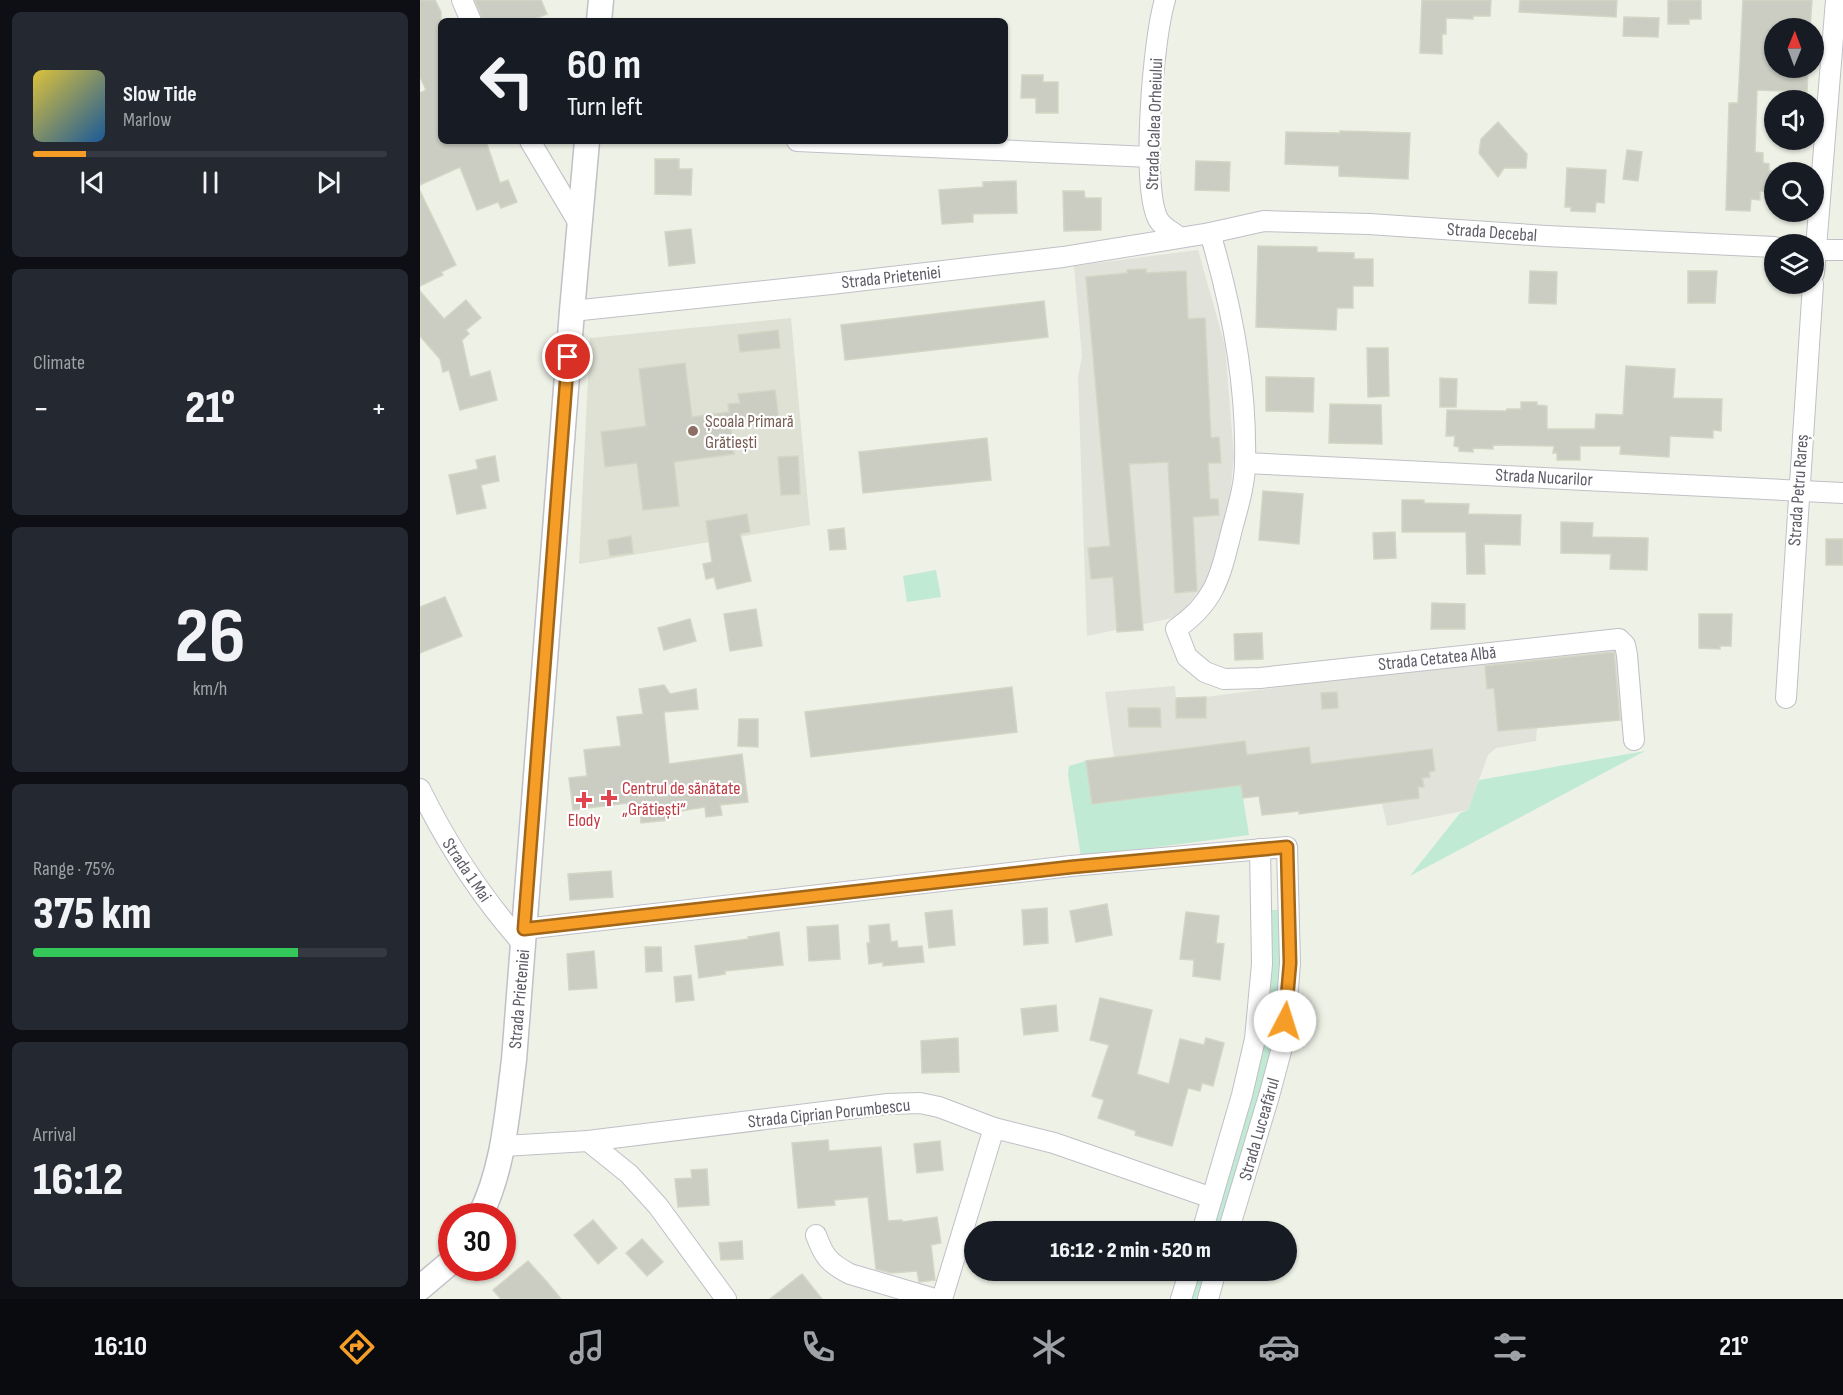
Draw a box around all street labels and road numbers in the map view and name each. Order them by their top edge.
street label: Strada Calea Orheiului [1142,58,1167,190]
street label: Strada Decebal [1446,219,1538,246]
street label: Strada Prieteniei [840,262,942,293]
street label: Strada Petru Rareș [1784,434,1813,546]
street label: Strada Nucarilor [1495,464,1593,491]
street label: Strada Cetatea Albă [1377,642,1497,675]
street label: Strada 1 Mai [438,834,496,906]
street label: Strada Prieteniei [505,948,534,1050]
street label: Strada Luceafărul [1235,1075,1284,1183]
street label: Strada Ciprian Porumbescu [747,1095,911,1132]

